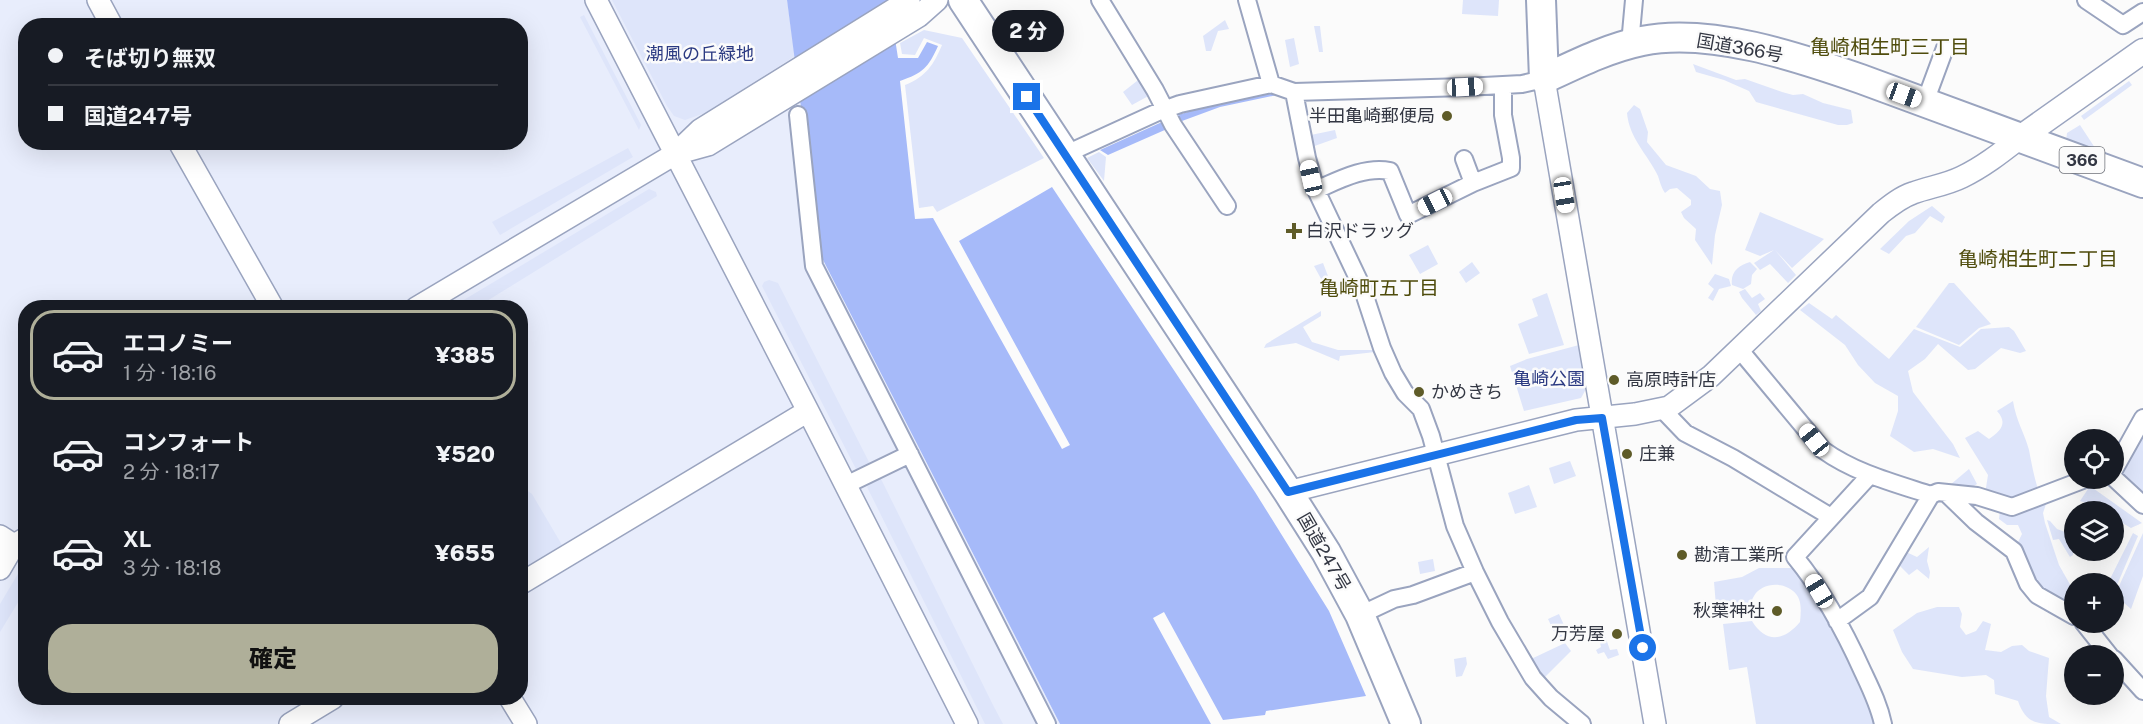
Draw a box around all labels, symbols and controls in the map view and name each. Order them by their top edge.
callout: 2 分 [991,10,1063,52]
text: 2 分 [1009,19,1047,43]
street label: 国道366号 [1695,30,1785,65]
district label: 亀崎相生町三丁目 [1810,35,1970,59]
park label: 潮風の丘緑地 [646,43,754,64]
text: そば切り無双 [84,45,216,71]
car [1447,77,1483,97]
car [1884,80,1924,110]
route end [1013,83,1040,110]
text: 国道247号 [84,103,192,129]
place label: 半田亀崎郵便局 [1309,105,1435,126]
marker: 半田亀崎郵便局 [1440,109,1454,123]
road number: 366 [2060,147,2104,173]
car [1298,158,1324,198]
car [1552,176,1576,214]
car [1415,186,1455,218]
place label: 白沢ドラッグ [1306,220,1414,241]
marker: 白沢ドラッグ [1287,224,1301,238]
district label: 亀崎相生町二丁目 [1958,247,2118,271]
district label: 亀崎町五丁目 [1319,276,1439,300]
icon: car [51,328,105,382]
text: エコノミー [123,330,233,356]
text: ¥385 [435,342,495,368]
text: 1 分 · 18:16 [123,361,216,385]
park label: 亀崎公園 [1513,368,1585,389]
place label: 高原時計店 [1626,369,1716,390]
marker: 高原時計店 [1607,373,1621,387]
place label: かめきち [1431,381,1503,402]
marker: かめきち [1412,385,1426,399]
car [1796,420,1832,460]
icon: car [51,427,105,481]
text: コンフォート [123,429,254,455]
map controls [2064,429,2124,705]
button: locate [2064,429,2124,489]
text: ¥520 [436,441,495,467]
place label: 庄兼 [1639,443,1675,464]
marker: 庄兼 [1620,447,1634,461]
text: 2 分 · 18:17 [123,460,220,484]
button: layers [2064,501,2124,561]
street label: 国道247号 [1294,509,1355,595]
icon: car [51,526,105,580]
text: XL [123,526,151,552]
text: ¥655 [435,540,495,566]
place label: 勘清工業所 [1694,544,1784,565]
marker: 勘清工業所 [1675,548,1689,562]
text: 3 分 · 18:18 [123,556,221,580]
car [1802,571,1836,611]
button: + [2064,573,2124,633]
place label: 秋葉神社 [1693,600,1765,621]
marker: 秋葉神社 [1770,604,1784,618]
place label: 万芳屋 [1551,623,1605,644]
button: 確定 [48,624,498,693]
marker: 万芳屋 [1610,627,1624,641]
route start [1629,634,1656,661]
button: − [2064,645,2124,705]

